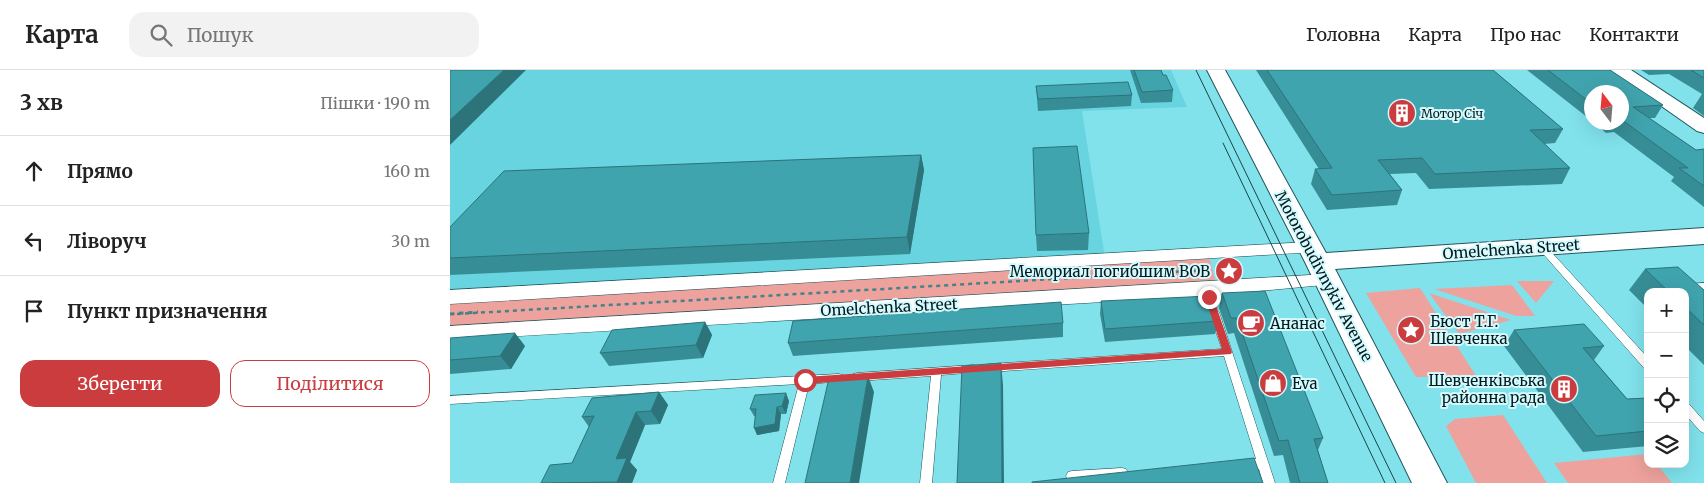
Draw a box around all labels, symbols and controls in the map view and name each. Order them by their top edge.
search box [129,12,479,57]
text: Карта [25,19,99,50]
icon: search [147,21,175,49]
text: Пошук [187,23,254,47]
text: Головна [1306,23,1380,46]
text: Карта [1408,23,1462,46]
text: Про нас [1490,23,1561,46]
text: Контакти [1589,23,1679,46]
north arrow [1584,85,1629,130]
text: 3 хв [20,89,63,116]
text: Пішки · 190 m [320,93,430,113]
building icon: Мотор Січ [1387,98,1417,128]
place label: Мотор Січ [1421,106,1483,121]
icon: ahead [20,157,48,185]
text: Прямо [67,159,133,183]
text: 160 m [384,161,430,181]
street label: Motorobudivnykiv Avenue [1271,187,1377,365]
icon: left [20,227,48,255]
text: Ліворуч [67,229,147,253]
text: 30 m [391,231,430,251]
street label: Omelchenka Street [1442,235,1580,263]
place icon: Мемориал погибшим ВОВ [1214,256,1244,286]
place label: Мемориал погибшим ВОВ [1010,262,1210,281]
route end [1198,286,1221,309]
map controls [1644,288,1689,468]
button: + [1644,288,1689,333]
street label: Omelchenka Street [820,294,958,320]
icon: arrive [20,297,48,325]
text: Пункт призначення [67,299,267,323]
cafe icon: Ананас [1236,308,1266,338]
place label: Бюст Т.Г. Шевченка [1430,312,1508,348]
place label: Ананас [1269,314,1325,333]
place icon: Бюст Т.Г. Шевченка [1396,315,1426,345]
button: − [1644,333,1689,378]
button: Зберегти [20,360,220,407]
button: Поділитися [230,360,430,407]
shop icon: Eva [1258,368,1288,398]
route start [794,369,817,392]
place label: Шевченківська районна рада [1428,371,1545,407]
place label: Eva [1292,374,1318,393]
building icon: Шевченківська районна рада [1549,374,1579,404]
button: locate [1644,378,1689,423]
button: layers [1644,423,1689,468]

